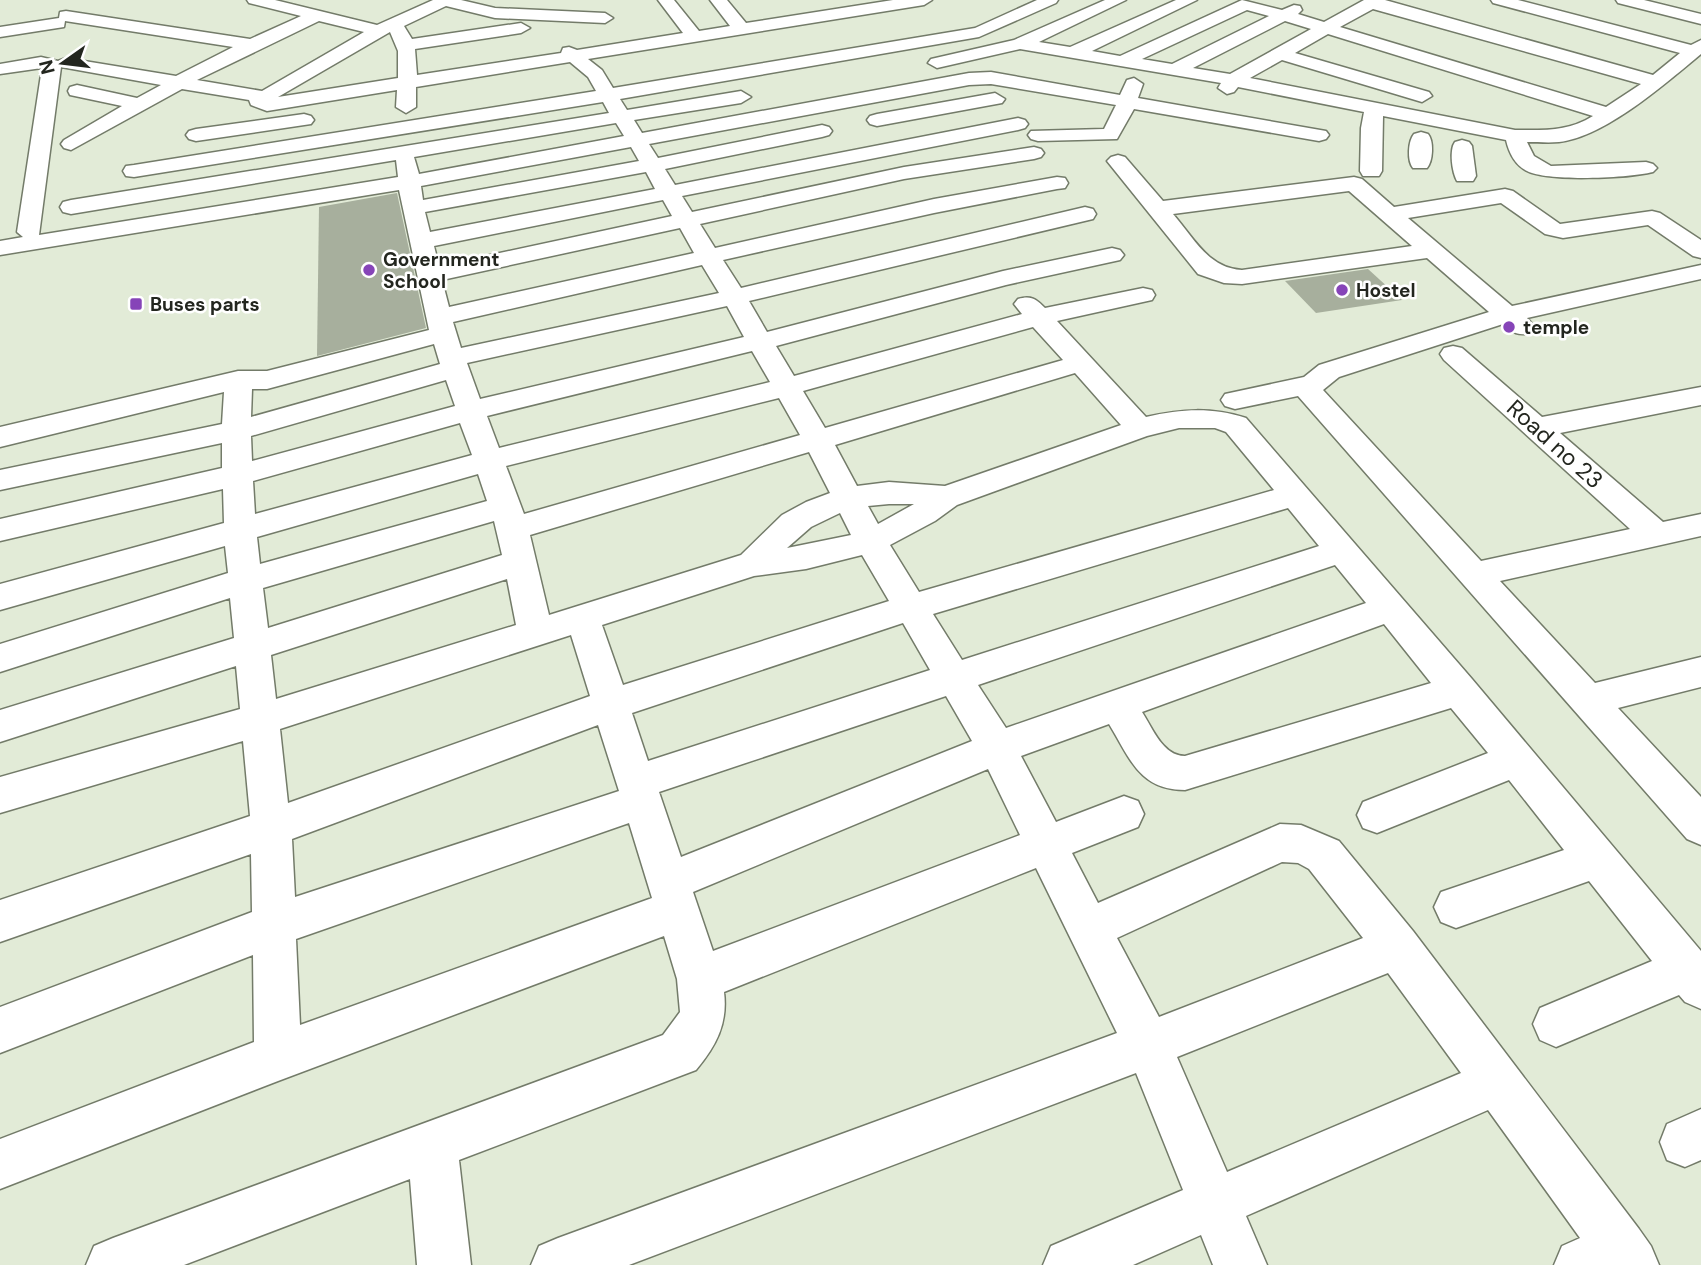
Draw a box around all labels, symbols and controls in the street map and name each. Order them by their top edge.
north arrow [28,28,98,98]
text: N [33,57,61,77]
place label: Government School [383,247,499,294]
marker: Government School [361,262,377,278]
place label: Hostel [1356,278,1415,303]
marker: Hostel [1334,282,1350,298]
place label: Buses parts [150,292,260,317]
marker: Buses parts [128,296,144,312]
place label: temple [1523,315,1589,340]
marker: temple [1501,319,1517,335]
street label: Road no 23 [1501,393,1609,495]

